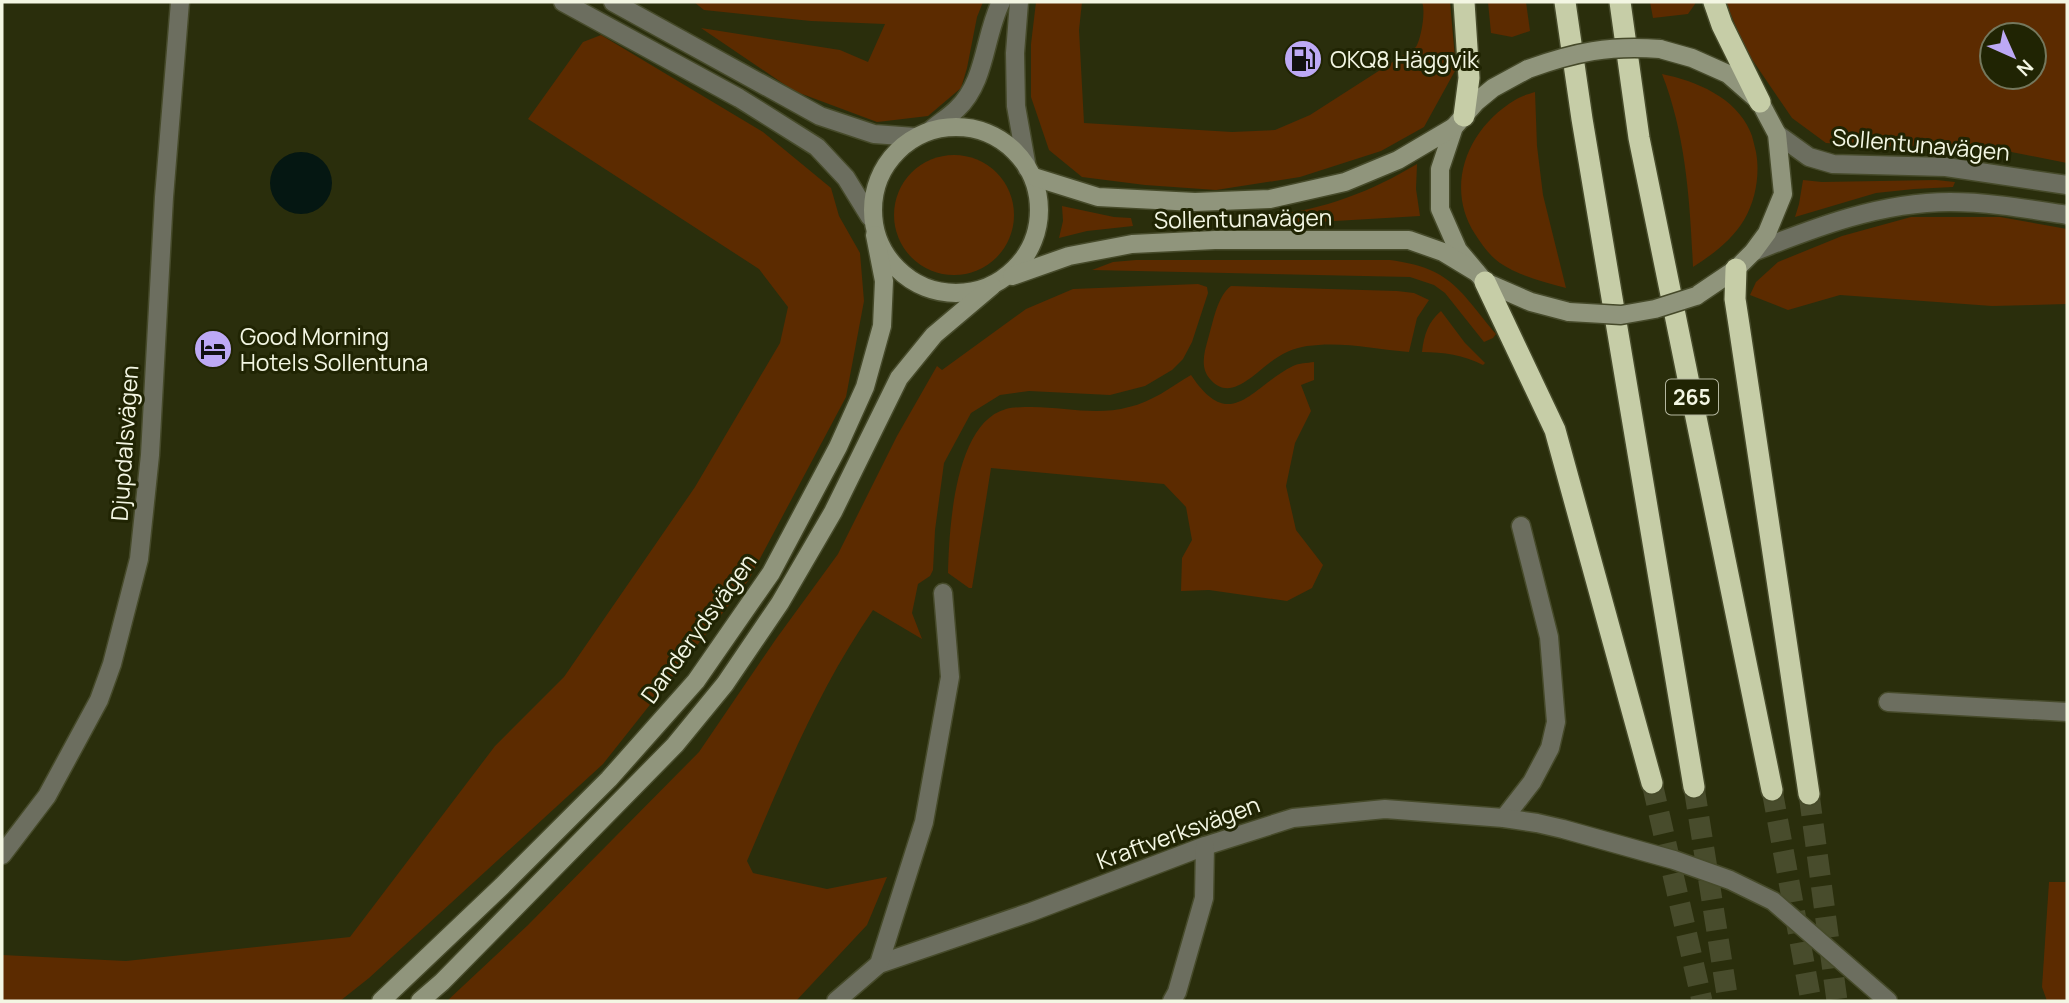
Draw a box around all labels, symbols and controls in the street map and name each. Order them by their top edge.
north arrow [1978,21,2048,91]
fuel station icon: OKQ8 Häggvik [1282,38,1324,80]
place label: OKQ8 Häggvik [1330,43,1479,75]
text: N [2011,54,2039,82]
street label: Sollentunavägen [1831,120,2011,168]
street label: Sollentunavägen [1154,200,1332,236]
place label: Good Morning Hotels Sollentuna [240,320,428,378]
hotel icon: Good Morning Hotels Sollentuna [192,328,234,370]
street label: Djupdalsvägen [103,364,145,522]
road number: 265 [1666,380,1718,414]
street label: Danderydsvägen [633,547,763,709]
street label: Kraftverksvägen [1092,788,1264,876]

